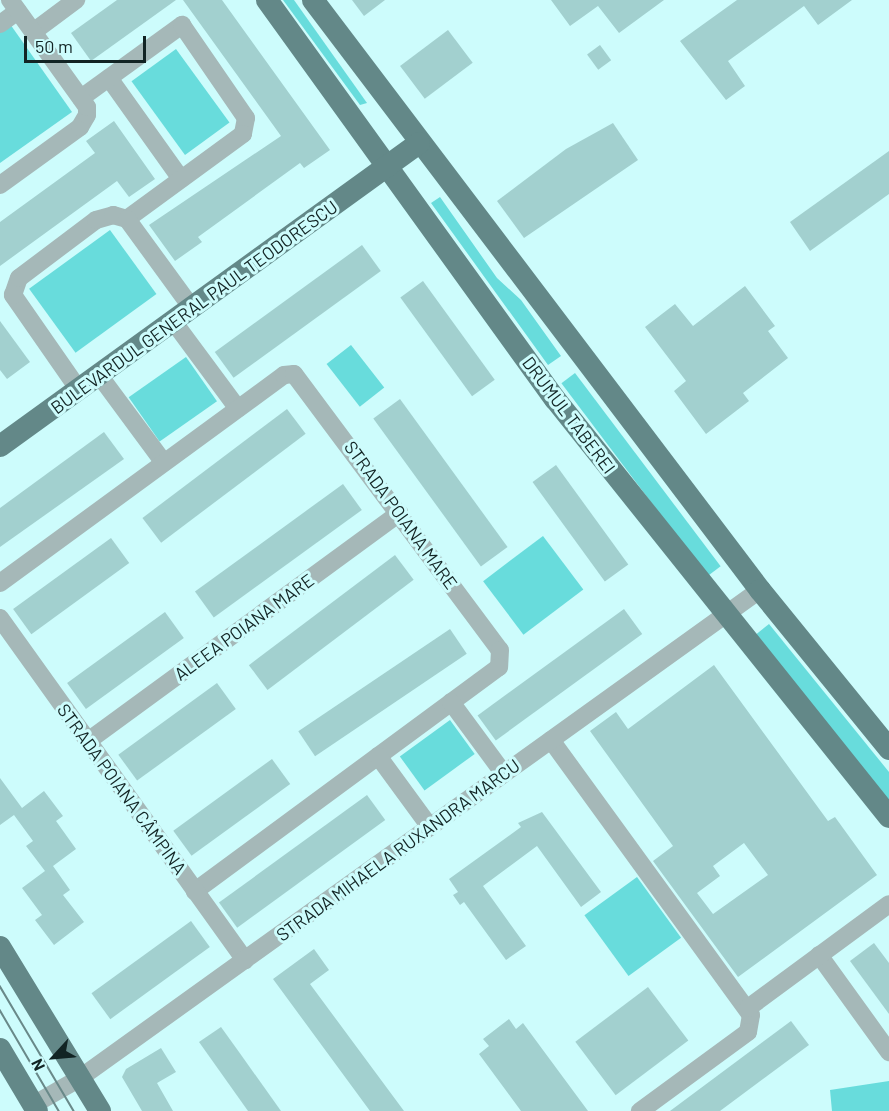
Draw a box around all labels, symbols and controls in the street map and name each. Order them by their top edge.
scale bar [27,24,148,62]
text: 50 m [35,35,73,57]
street label: BULEVARDUL GENERAL PAUL TEODORESCU [46,196,342,418]
street label: DRUMUL TABEREI [518,352,620,478]
street label: STRADA POIANA MARE [340,437,462,593]
street label: ALEEA POIANA MARE [170,569,318,685]
street label: STRADA POIANA CÂMPINA [53,700,191,878]
street label: STRADA MIHAELA RUXANDRA MARCU [272,754,524,946]
north arrow [24,1027,84,1087]
text: N [27,1056,48,1074]

